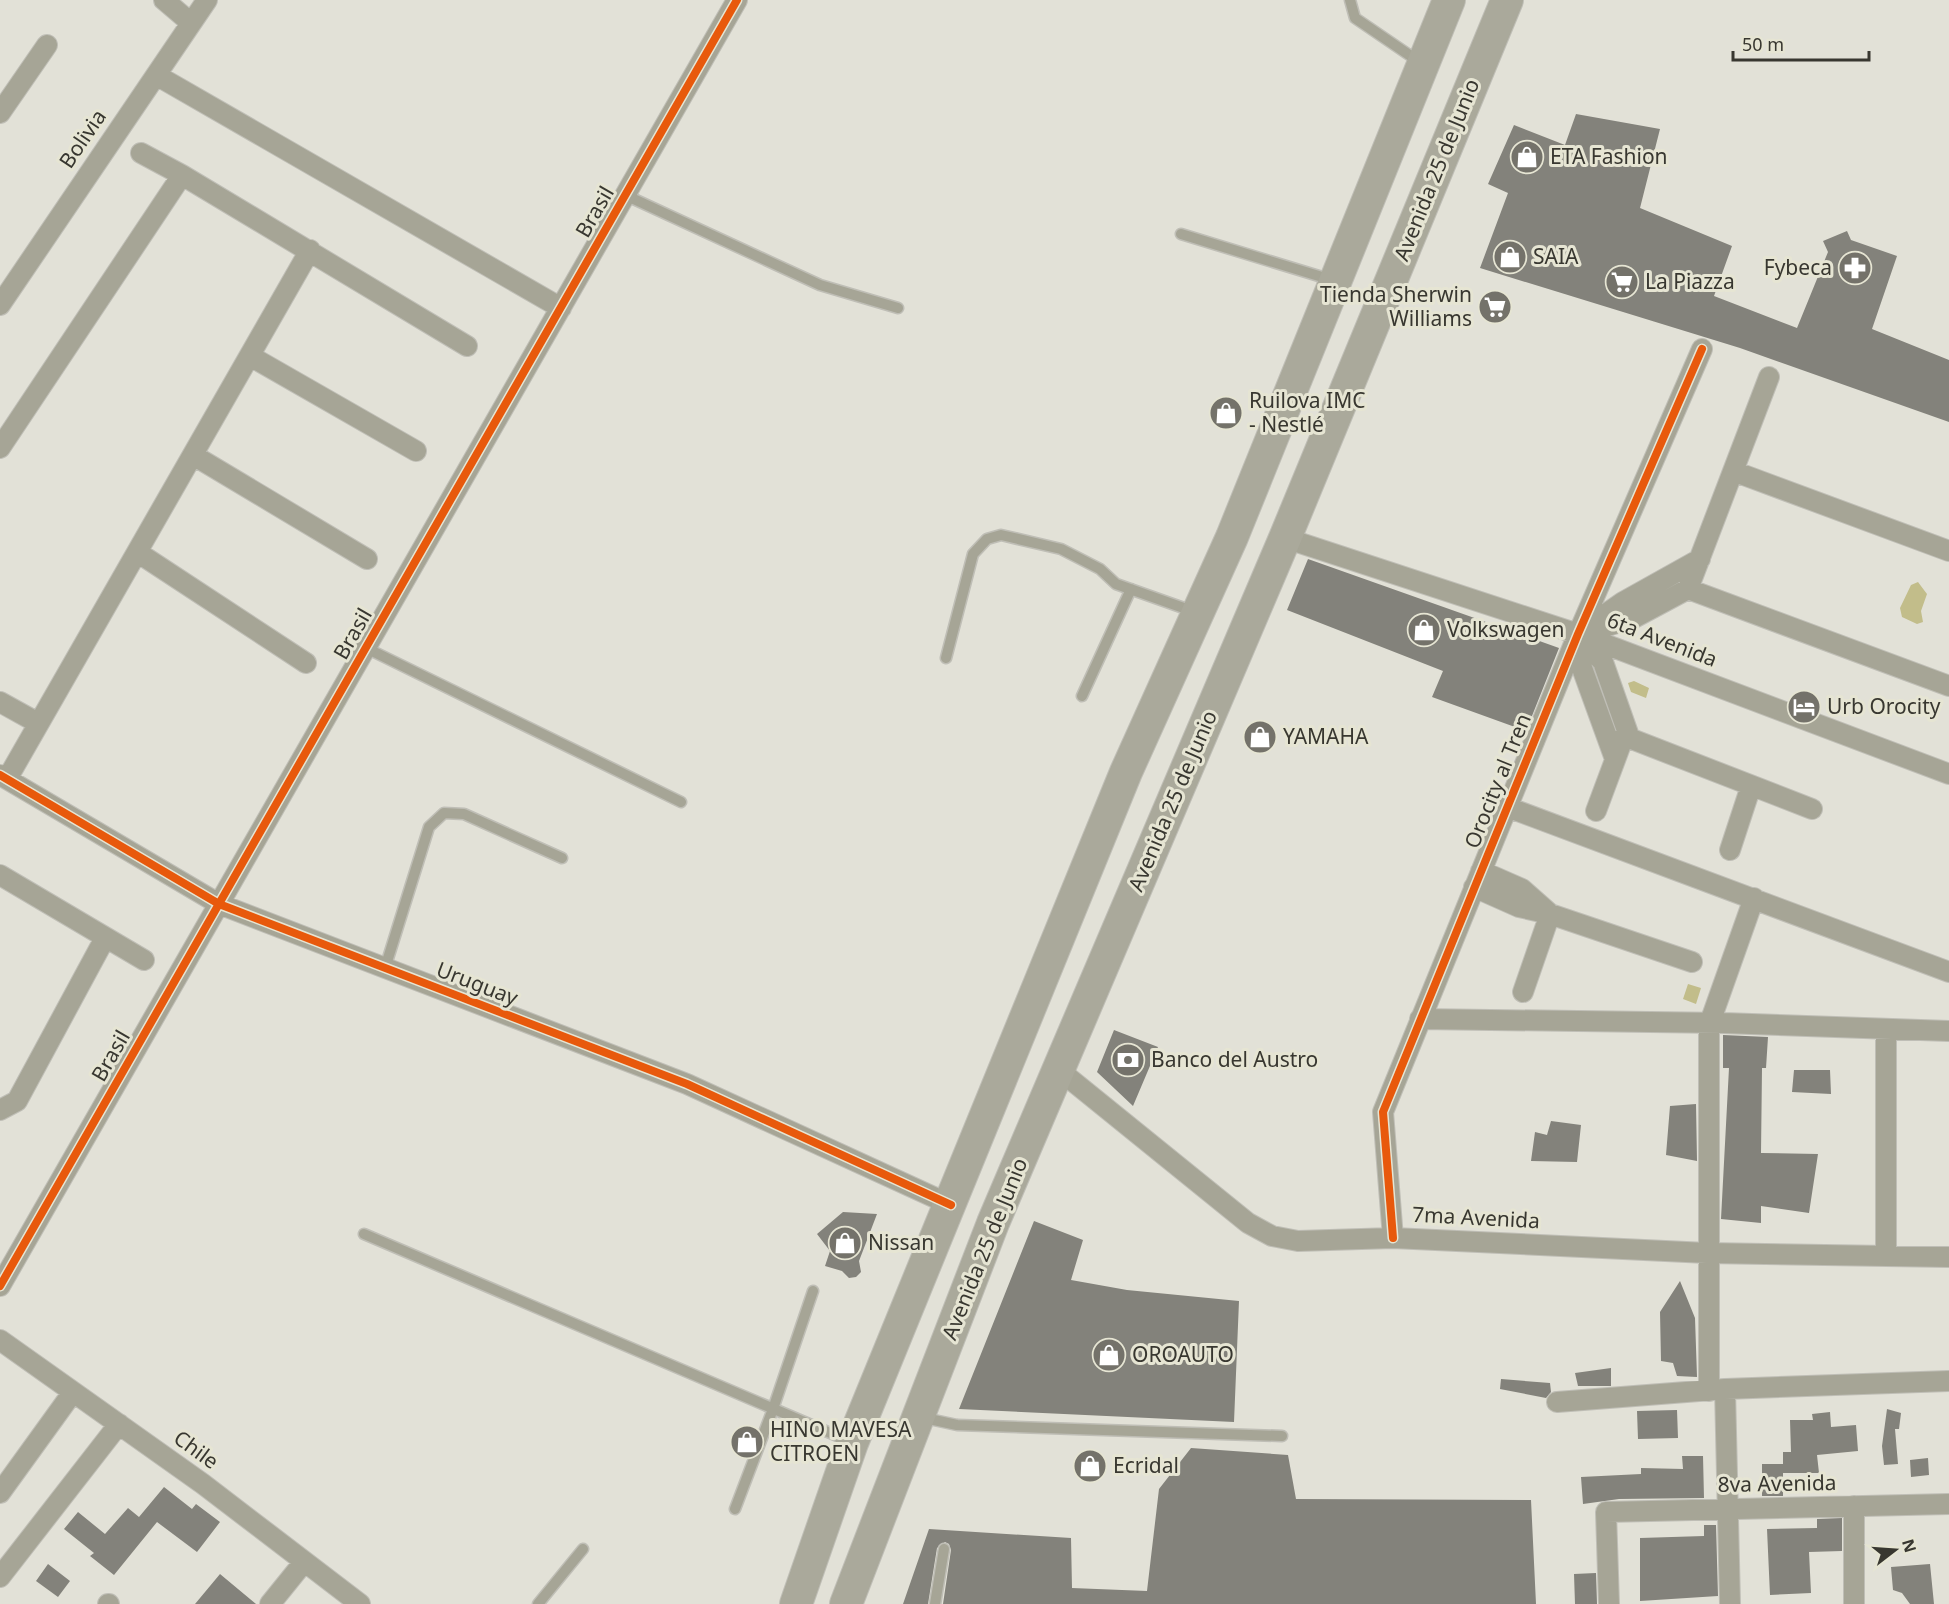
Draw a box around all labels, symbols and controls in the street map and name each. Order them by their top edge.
scale bar [1733,24,1870,62]
text: 50 m [1742,32,1784,56]
street label: Avenida 25 de Junio [1387,74,1485,265]
street label: Bolivia [52,104,112,173]
shop icon: ETA Fashion [1509,139,1545,175]
place label: ETA Fashion [1550,142,1668,170]
street label: Brasil [568,181,620,242]
shop icon: SAIA [1492,239,1528,275]
place label: SAIA [1533,242,1579,270]
pharmacy icon: Fybeca [1837,250,1873,286]
place label: Fybeca [1764,253,1832,281]
supermarket icon: La Piazza [1604,264,1640,300]
place label: La Piazza [1645,267,1735,295]
place label: Tienda Sherwin Williams [1320,280,1472,332]
supermarket icon: Tienda Sherwin Williams [1477,289,1513,325]
place label: Ruilova IMC - Nestlé [1249,386,1366,438]
shop icon: Ruilova IMC - Nestlé [1208,395,1244,431]
street label: Brasil [326,603,378,664]
street label: 6ta Avenida [1603,605,1721,673]
shop icon: Volkswagen [1406,612,1442,648]
place label: Volkswagen [1447,615,1565,643]
hotel icon: Urb Orocity [1786,689,1822,725]
place label: Urb Orocity [1827,692,1941,720]
street label: Avenida 25 de Junio [1121,706,1223,895]
street label: Orocity al Tren [1457,709,1537,852]
shop icon: YAMAHA [1242,719,1278,755]
place label: YAMAHA [1283,722,1369,750]
street label: Uruguay [432,955,523,1012]
street label: Brasil [84,1025,136,1086]
bank icon: Banco del Austro [1110,1042,1146,1078]
place label: Banco del Austro [1151,1045,1318,1073]
street label: Avenida 25 de Junio [935,1153,1033,1344]
street label: 7ma Avenida [1411,1200,1541,1234]
shop icon: Nissan [827,1225,863,1261]
place label: Nissan [868,1228,934,1256]
shop icon: OROAUTO [1091,1337,1127,1373]
place label: OROAUTO [1132,1340,1234,1368]
place label: HINO MAVESA CITROEN [770,1415,912,1467]
street label: Chile [169,1423,225,1475]
shop icon: HINO MAVESA CITROEN [729,1424,765,1460]
shop icon: Ecridal [1072,1448,1108,1484]
place label: Ecridal [1113,1451,1179,1479]
street label: 8va Avenida [1717,1468,1837,1498]
north arrow [1865,1520,1925,1580]
text: N [1897,1536,1922,1555]

